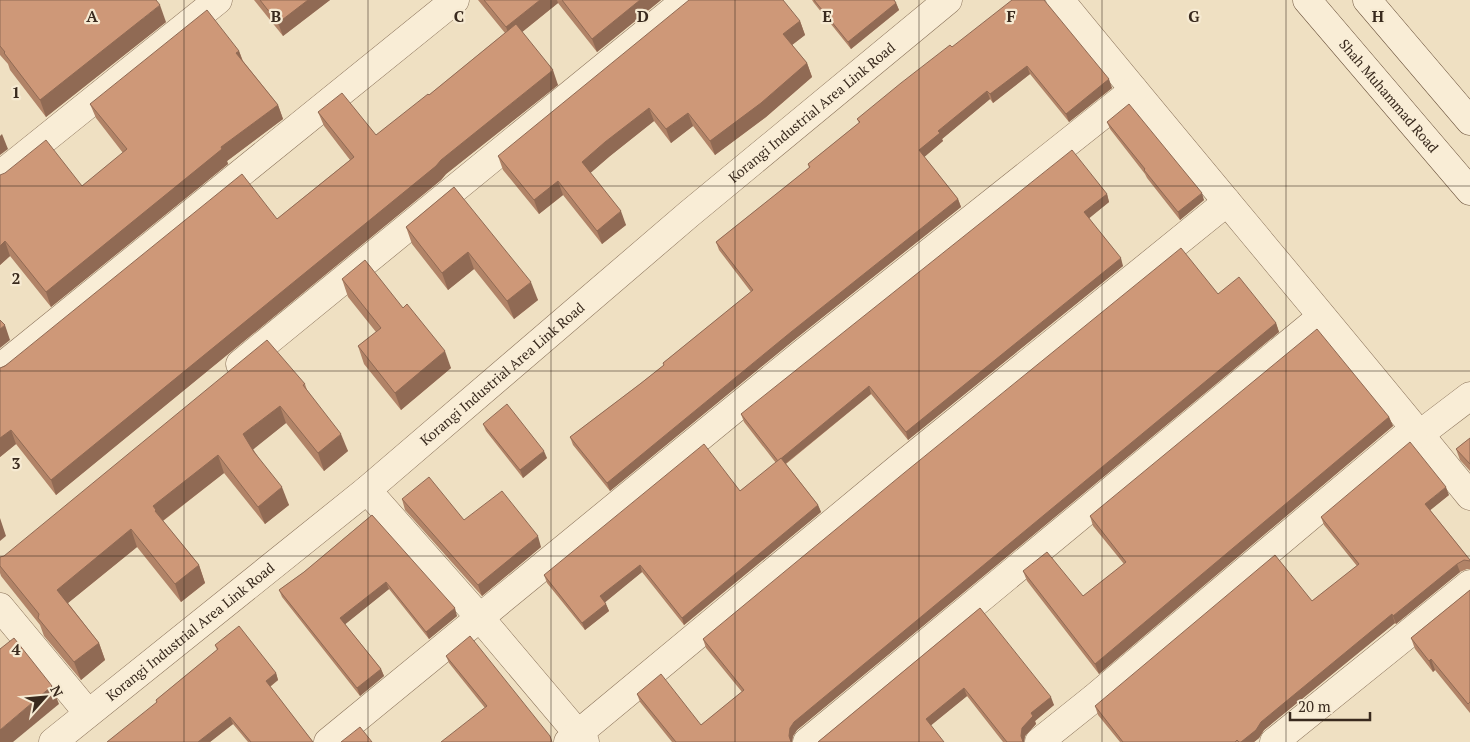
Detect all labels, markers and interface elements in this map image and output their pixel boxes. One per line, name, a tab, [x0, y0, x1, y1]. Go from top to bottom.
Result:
text: A	[86, 5, 98, 27]
text: B	[271, 5, 281, 27]
text: C	[454, 5, 464, 27]
text: D	[637, 5, 649, 27]
text: E	[822, 5, 832, 27]
text: F	[1006, 5, 1016, 27]
text: G	[1188, 5, 1200, 27]
text: H	[1372, 5, 1384, 27]
street label: Shah Muhammad Road	[1335, 35, 1443, 156]
street label: Korangi Industrial Area Link Road	[724, 38, 899, 187]
text: 1	[11, 81, 21, 103]
text: 2	[11, 267, 21, 289]
street label: Korangi Industrial Area Link Road	[416, 298, 589, 449]
text: 3	[11, 452, 21, 474]
street label: Korangi Industrial Area Link Road	[102, 558, 278, 705]
text: 4	[11, 638, 21, 660]
north arrow	[20, 672, 70, 722]
text: N	[46, 682, 68, 700]
scale bar	[1290, 690, 1370, 722]
text: 20 m	[1298, 696, 1331, 716]

